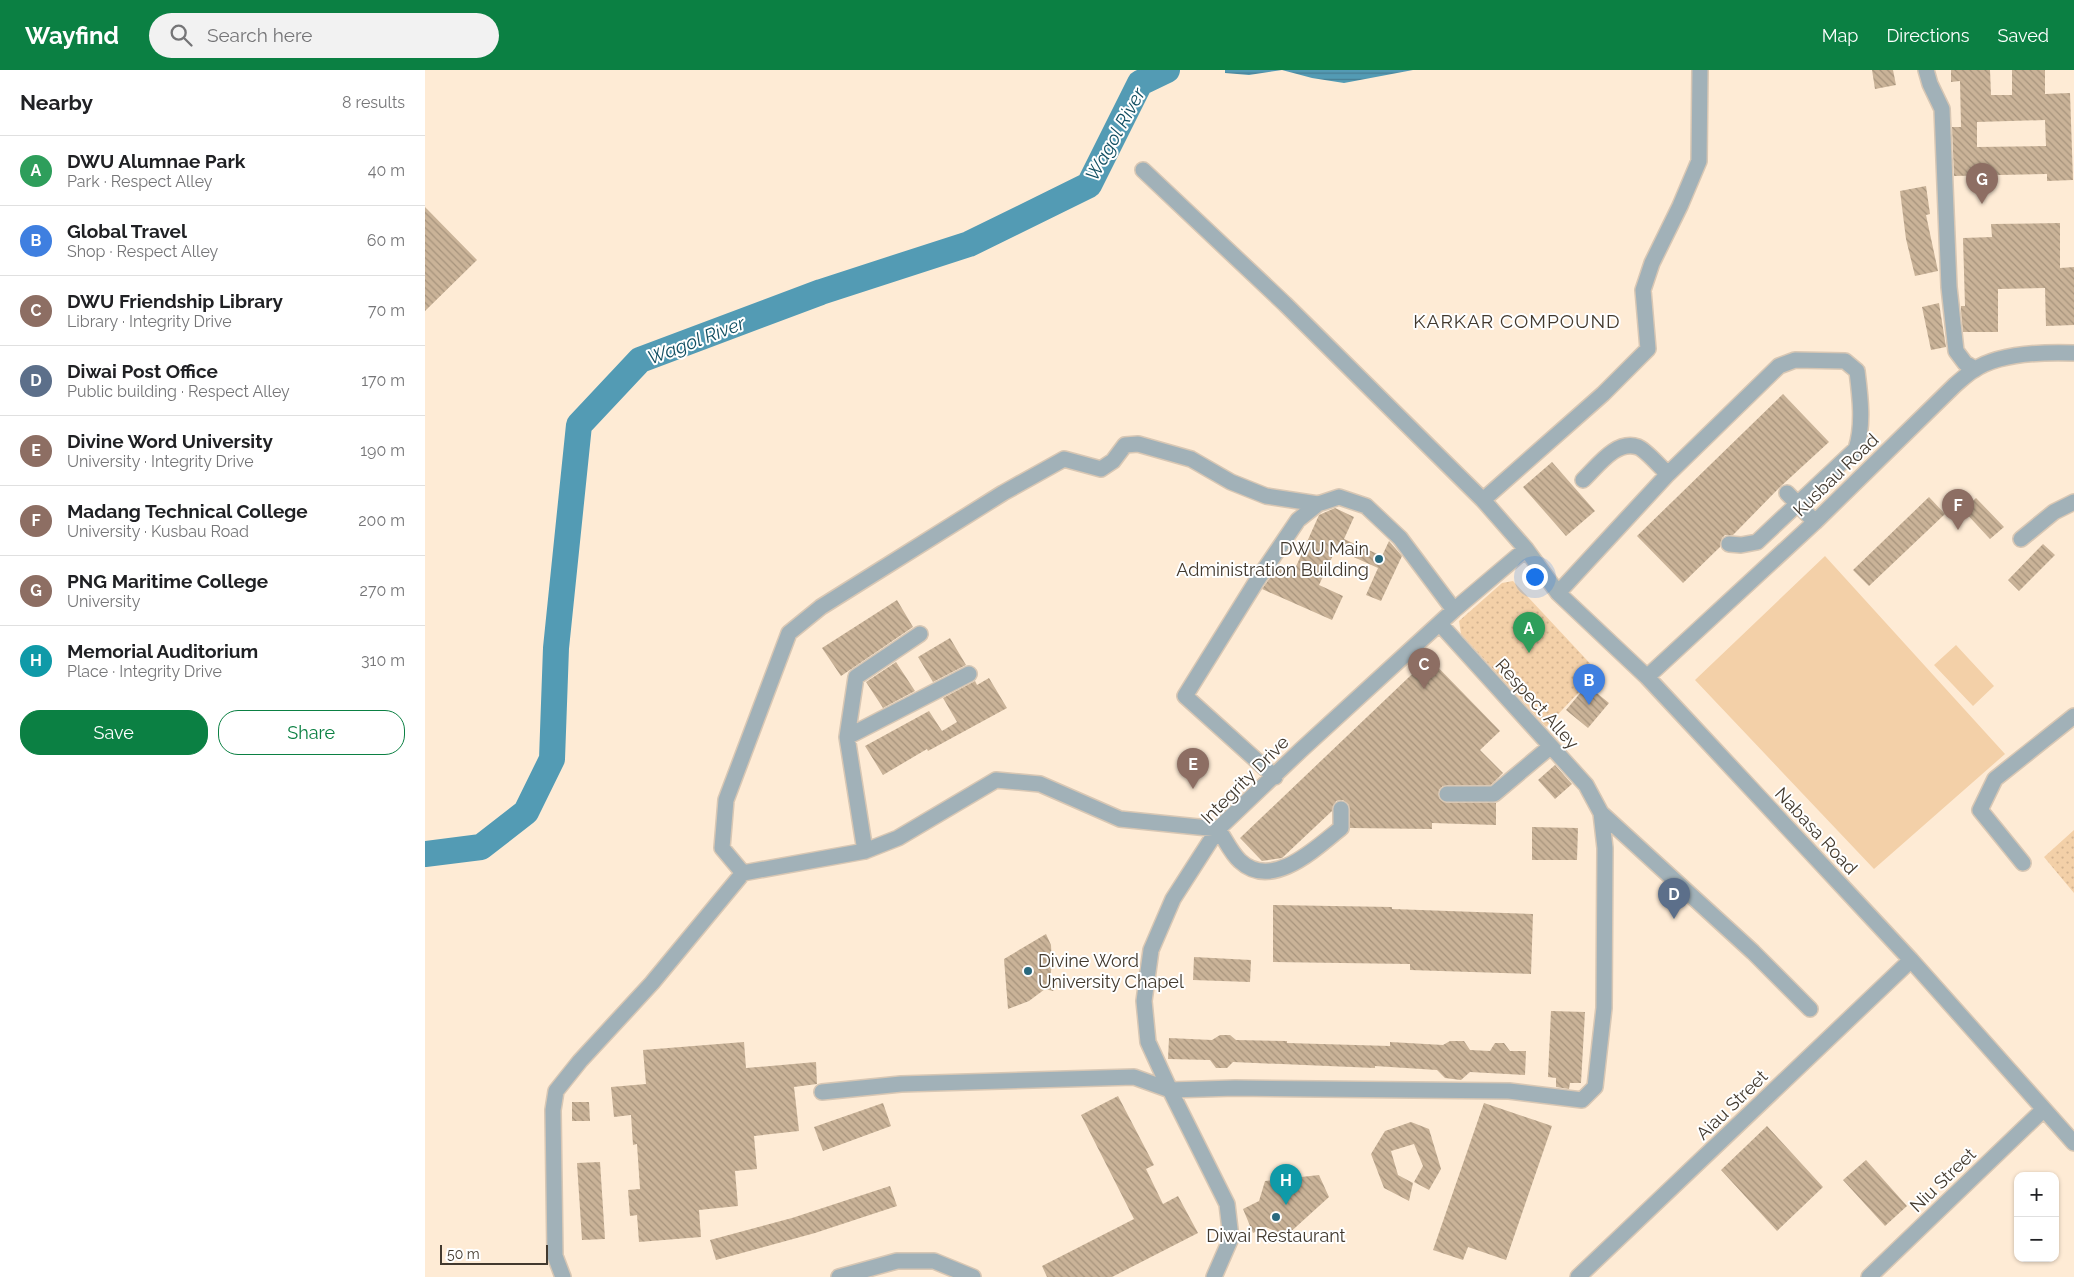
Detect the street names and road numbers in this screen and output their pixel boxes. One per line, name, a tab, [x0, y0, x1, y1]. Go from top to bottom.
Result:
street label: Kusbau Road	[1789, 429, 1883, 520]
street label: Respect Alley	[1491, 654, 1584, 753]
street label: Integrity Drive	[1196, 731, 1293, 828]
street label: Nabasa Road	[1771, 783, 1862, 878]
street label: Aiau Street	[1692, 1065, 1772, 1144]
street label: Niu Street	[1906, 1143, 1980, 1216]

